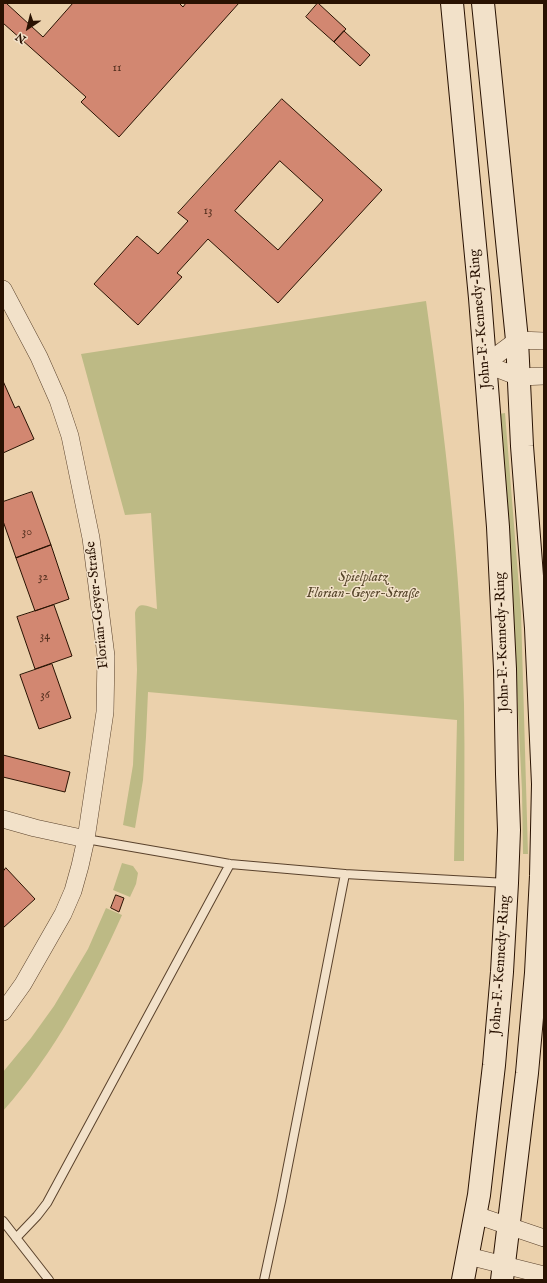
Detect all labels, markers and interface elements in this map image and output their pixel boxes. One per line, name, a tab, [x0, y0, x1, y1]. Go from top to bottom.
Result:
north arrow	[8, 8, 48, 48]
text: N	[13, 29, 29, 46]
house number: 11	[113, 62, 121, 76]
house number: 13	[204, 205, 212, 219]
street label: John-F.-Kennedy-Ring	[467, 249, 495, 389]
house number: 30	[22, 526, 32, 540]
street label: Florian-Geyer-Straße	[83, 540, 113, 670]
park label: Spielplatz Florian-Geyer-Straße	[307, 570, 419, 602]
house number: 32	[38, 571, 48, 585]
street label: John-F.-Kennedy-Ring	[492, 572, 514, 712]
house number: 34	[40, 630, 50, 644]
house number: 36	[40, 689, 50, 703]
street label: John-F.-Kennedy-Ring	[488, 895, 514, 1035]

